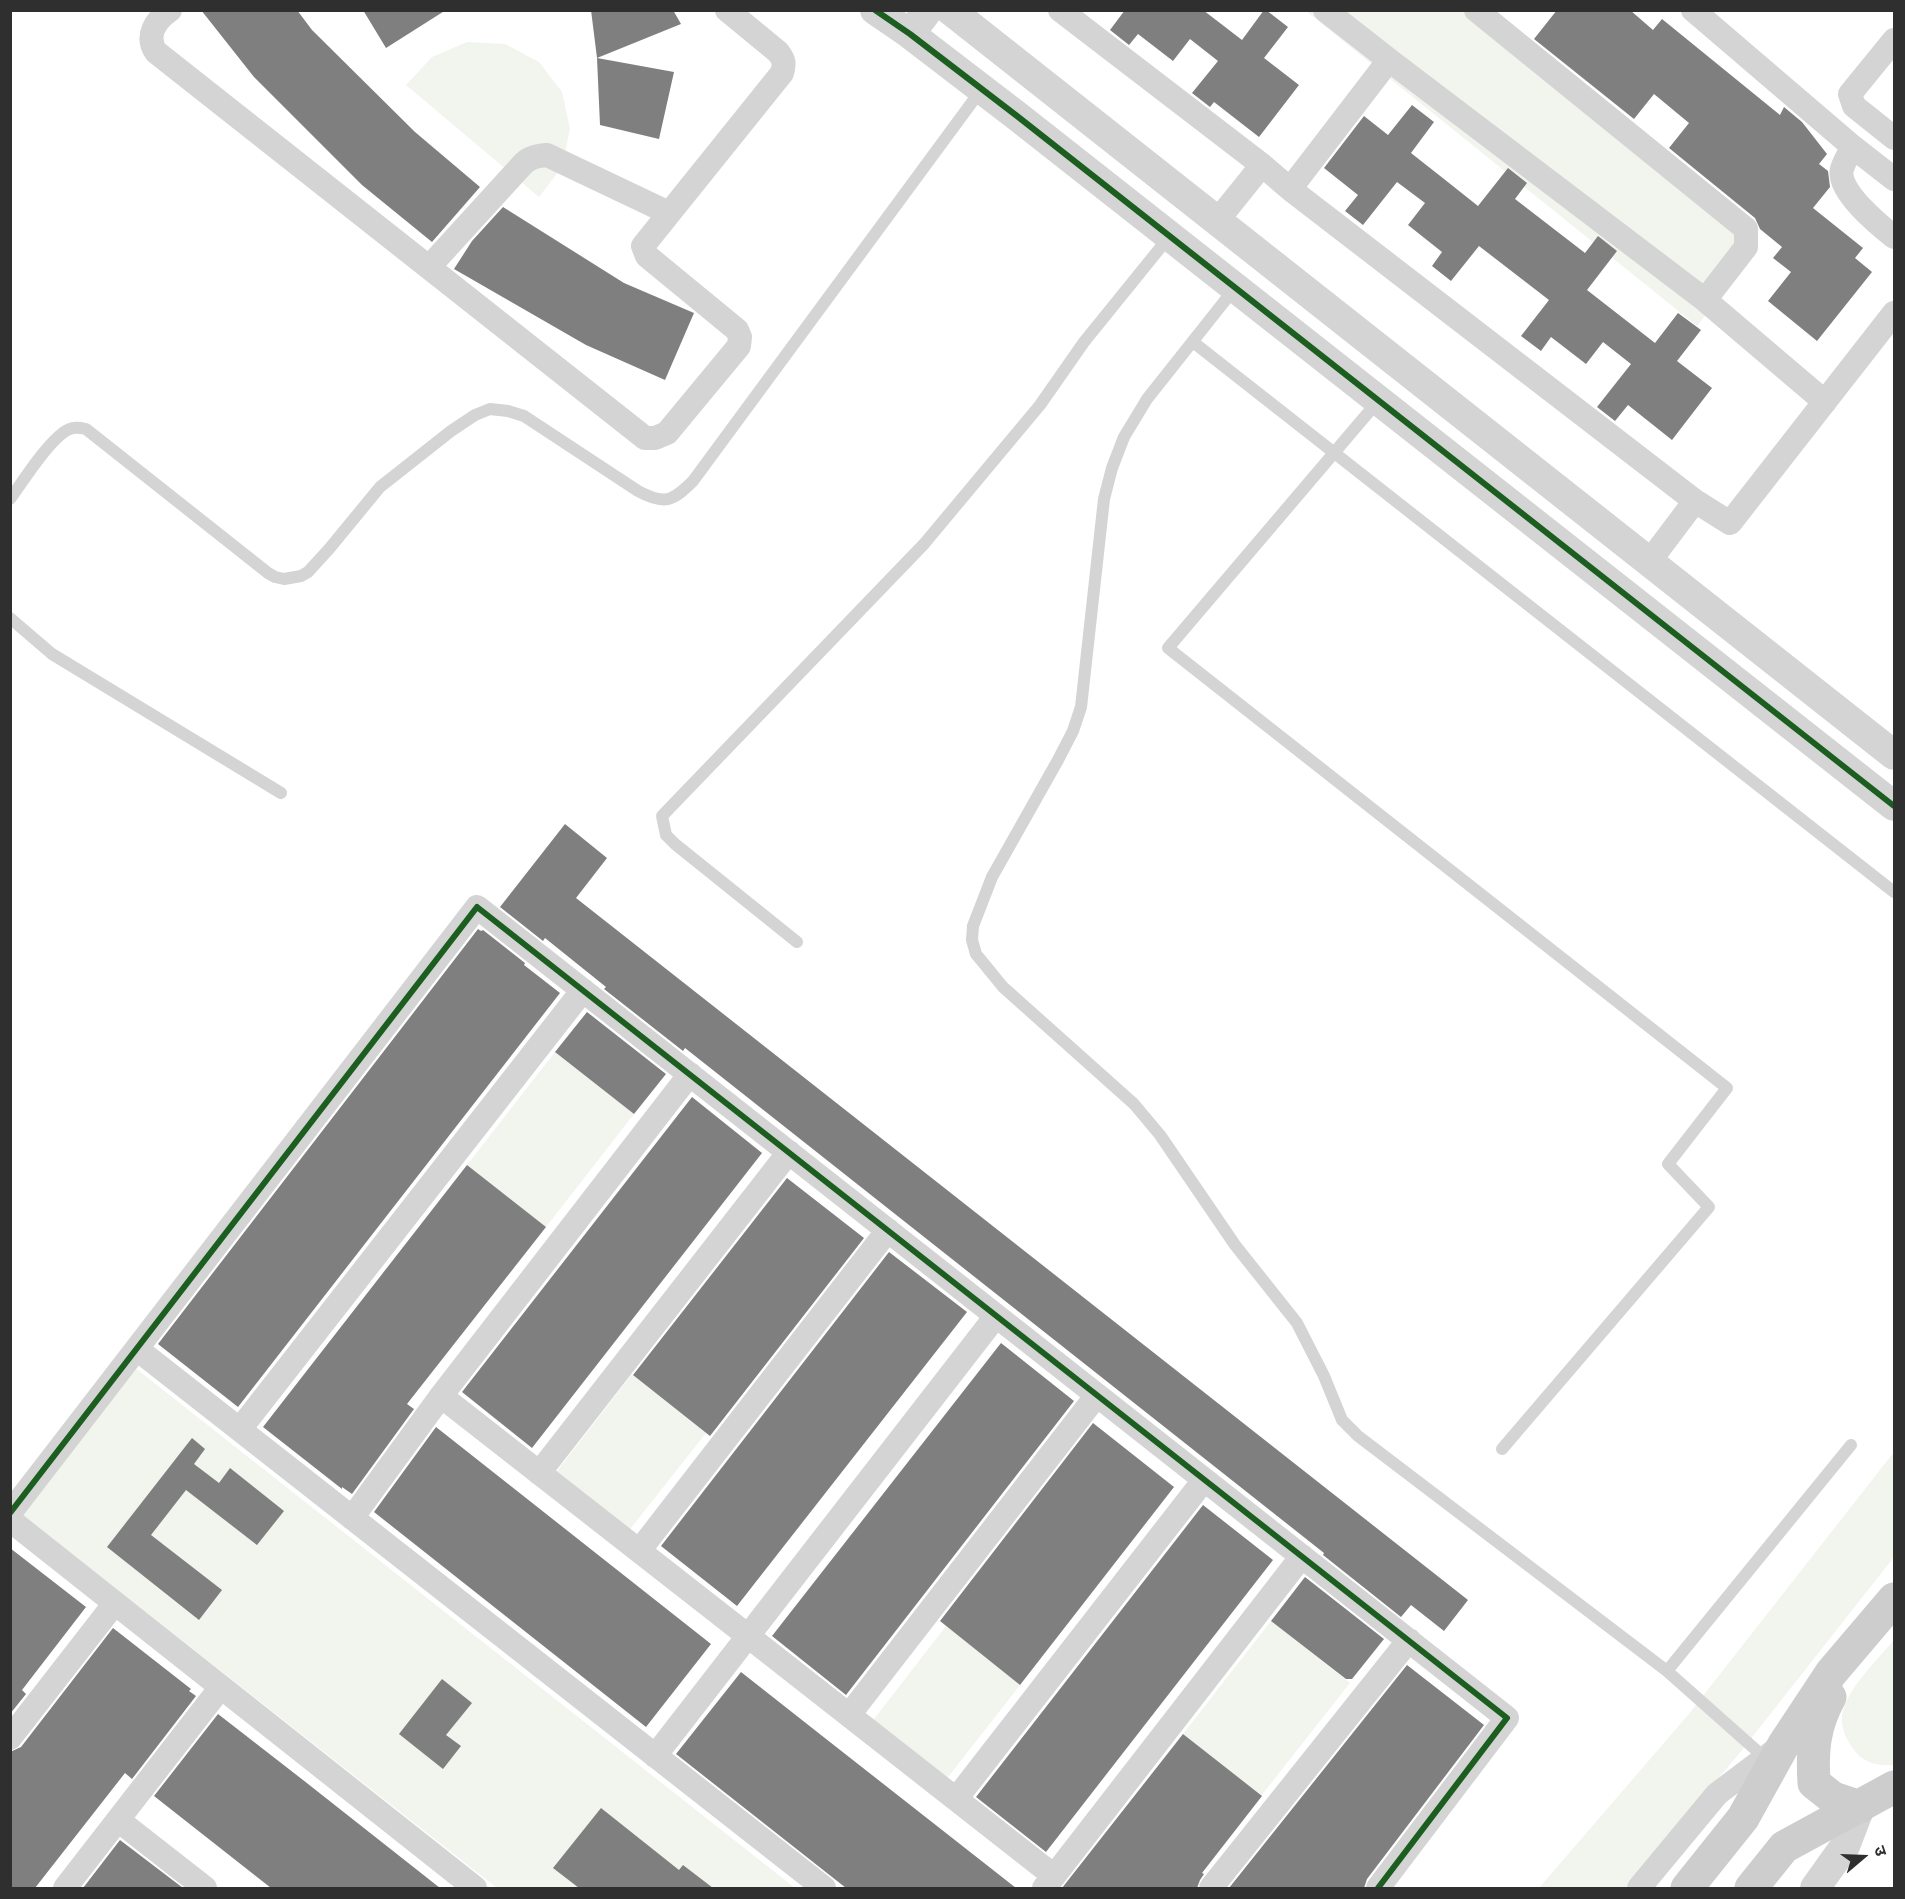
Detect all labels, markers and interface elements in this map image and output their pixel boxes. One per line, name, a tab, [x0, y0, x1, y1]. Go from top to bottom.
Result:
north arrow	[1833, 1827, 1893, 1887]
text: उ	[1870, 1843, 1891, 1859]

